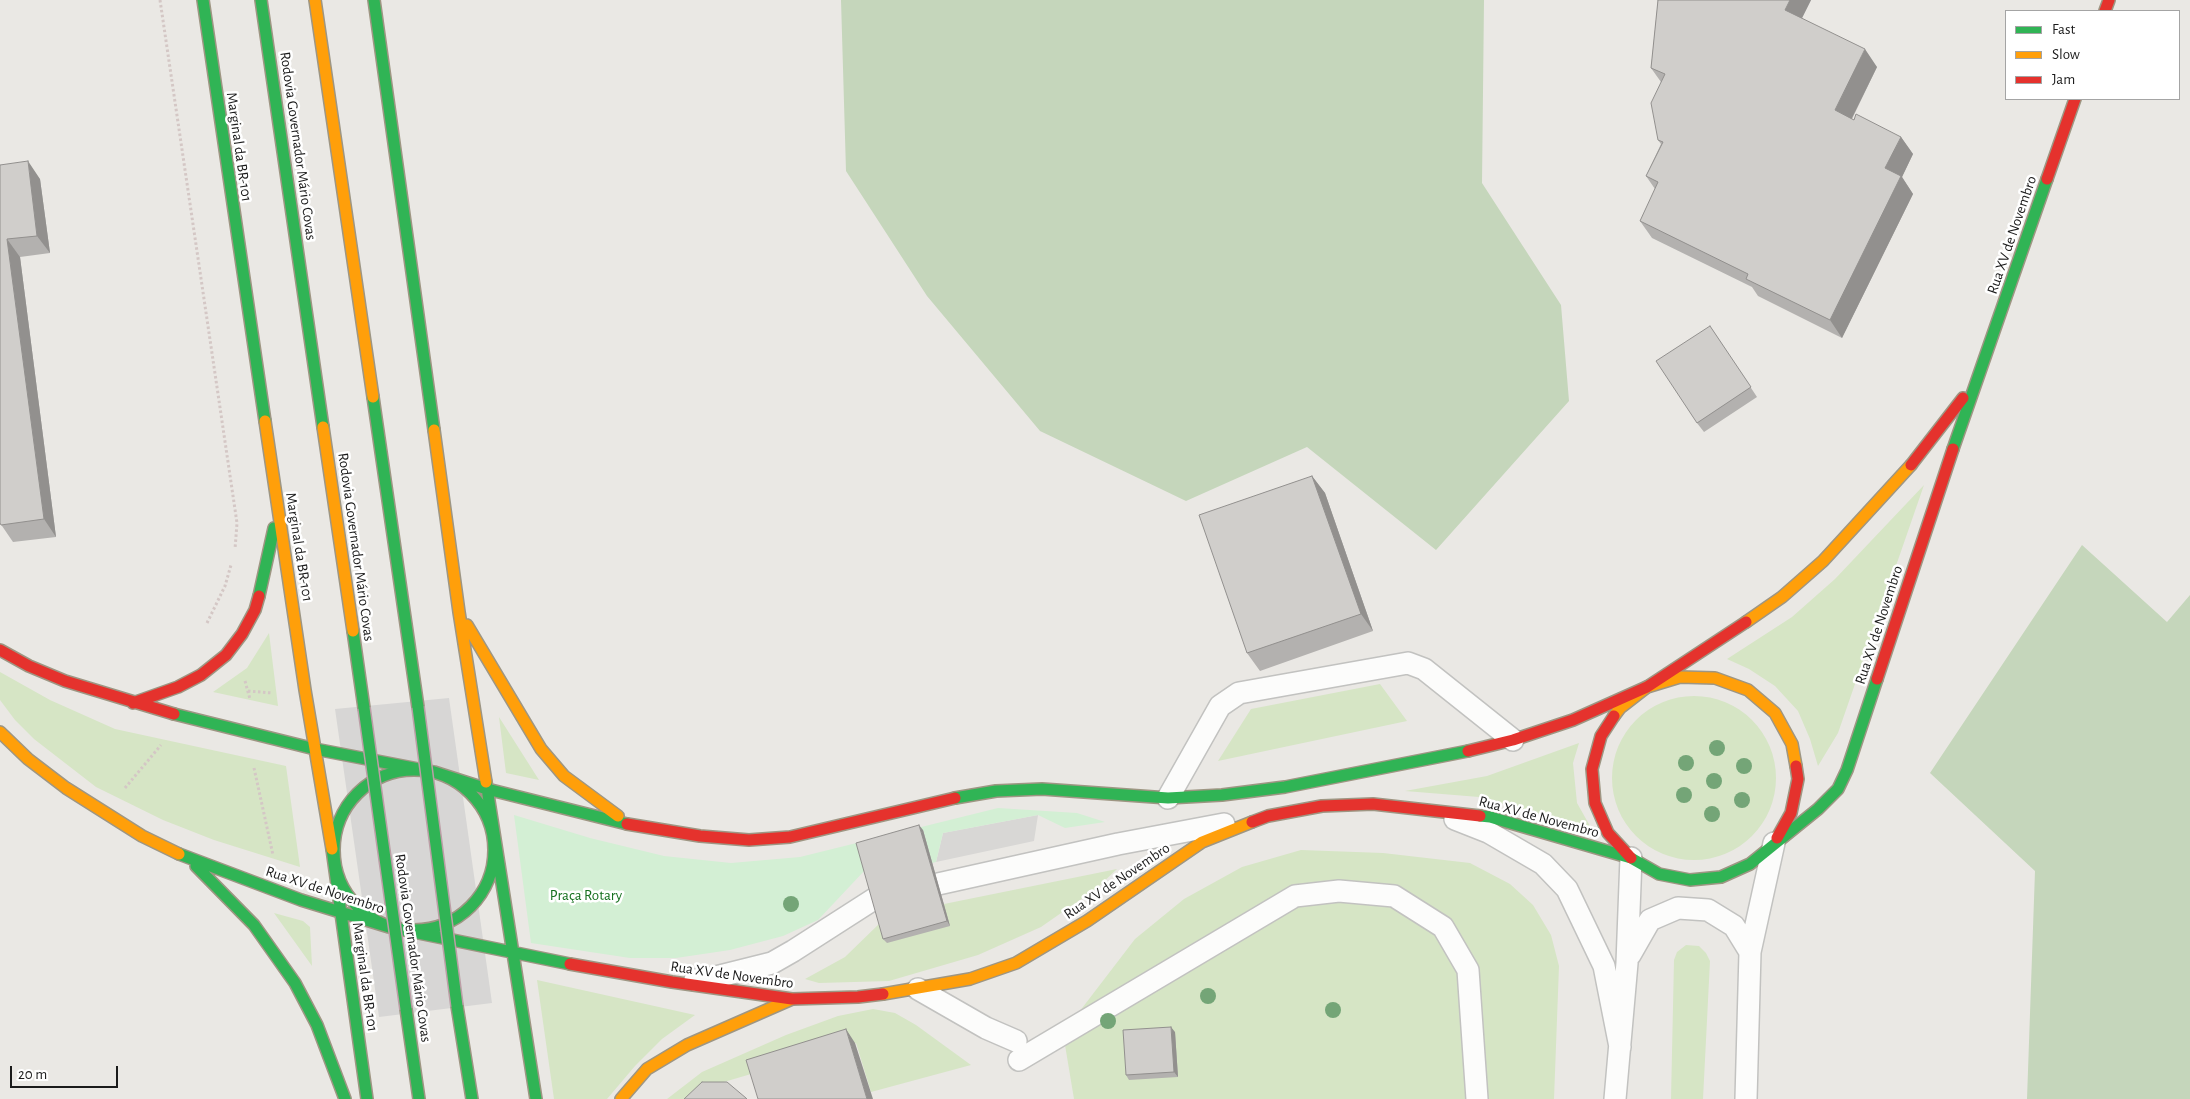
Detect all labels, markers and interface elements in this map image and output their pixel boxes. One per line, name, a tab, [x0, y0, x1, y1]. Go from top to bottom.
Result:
legend	[2005, 10, 2180, 100]
text: Fast	[2052, 22, 2075, 37]
text: Slow	[2052, 47, 2080, 62]
street label: Rodovia Governador Mário Covas	[276, 51, 320, 241]
text: Jam	[2052, 72, 2075, 87]
street label: Marginal da BR-101	[222, 91, 256, 203]
street label: Rua XV de Novembro	[1983, 173, 2041, 297]
street label: Rodovia Governador Mário Covas	[334, 452, 378, 642]
street label: Marginal da BR-101	[281, 491, 317, 603]
street label: Rua XV de Novembro	[1851, 563, 1907, 687]
street label: Rua XV de Novembro	[1477, 792, 1601, 842]
street label: Rua XV de Novembro	[1061, 839, 1173, 923]
street label: Rodovia Governador Mário Covas	[391, 853, 435, 1043]
street label: Rua XV de Novembro	[263, 862, 387, 918]
park label: Praça Rotary	[550, 886, 622, 904]
street label: Marginal da BR-101	[348, 921, 382, 1033]
street label: Rua XV de Novembro	[669, 957, 795, 993]
scale bar	[12, 1056, 120, 1088]
text: 20 m	[18, 1067, 47, 1082]

